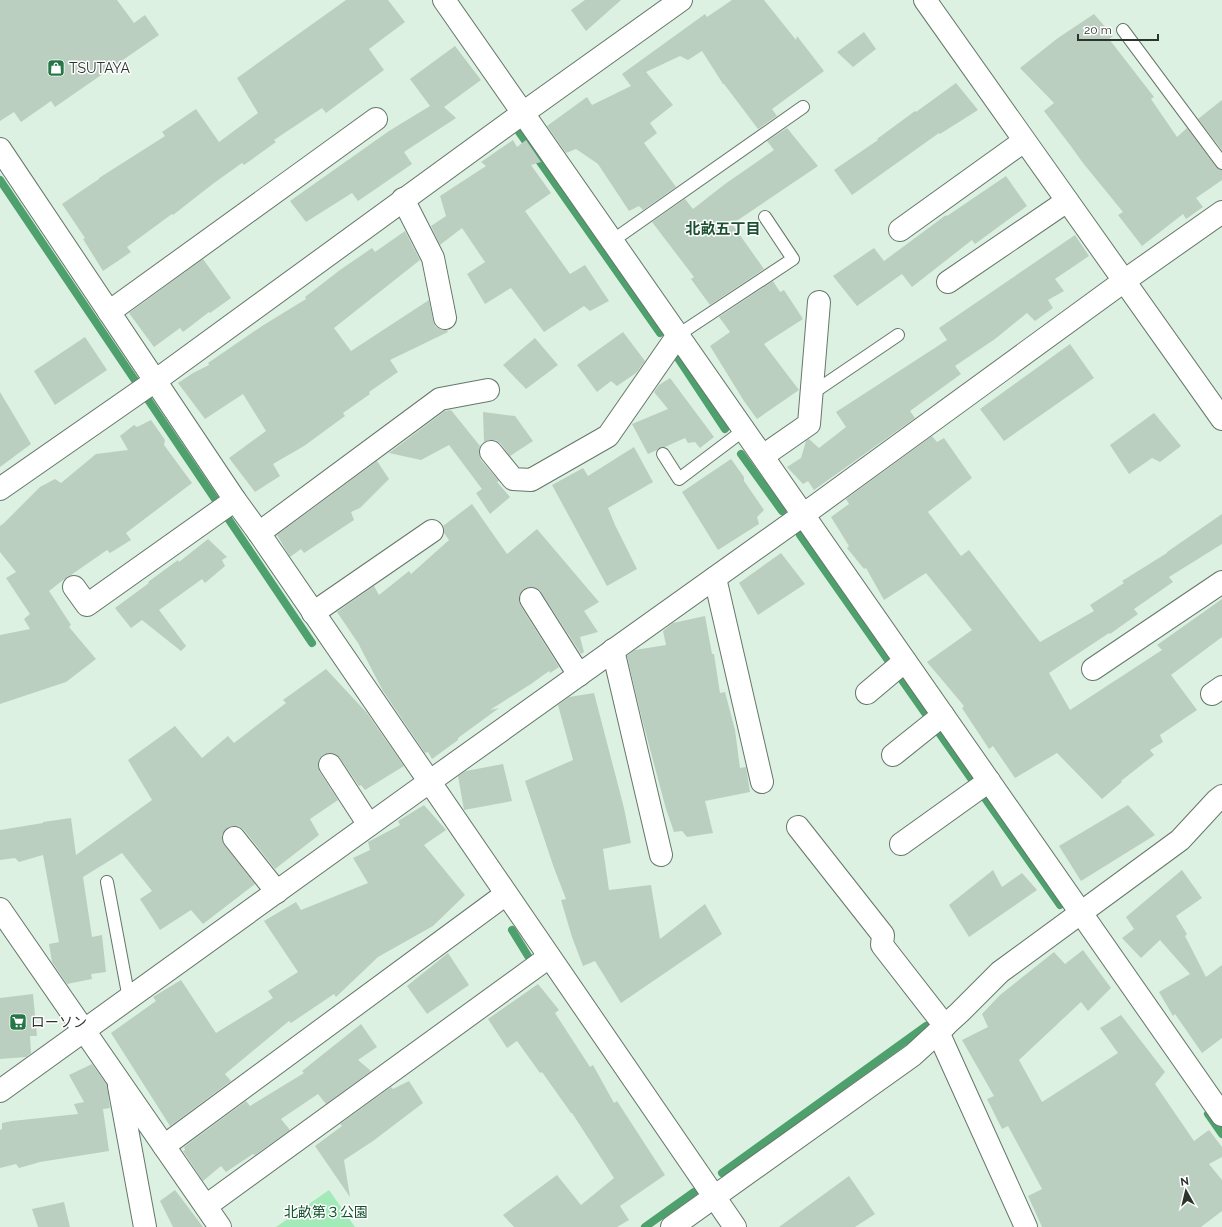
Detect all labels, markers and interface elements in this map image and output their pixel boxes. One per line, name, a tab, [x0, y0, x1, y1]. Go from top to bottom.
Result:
scale bar	[1078, 16, 1158, 42]
text: 20 m	[1084, 23, 1112, 37]
shop icon: TSUTAYA	[46, 58, 66, 78]
place label: TSUTAYA	[69, 60, 131, 76]
district label: 北畝五丁目	[685, 220, 761, 238]
supermarket icon: ローソン	[8, 1012, 28, 1032]
place label: ローソン	[31, 1014, 87, 1030]
north arrow	[1166, 1171, 1206, 1211]
text: N	[1180, 1175, 1190, 1189]
park label: 北畝第３公園	[284, 1204, 368, 1220]

